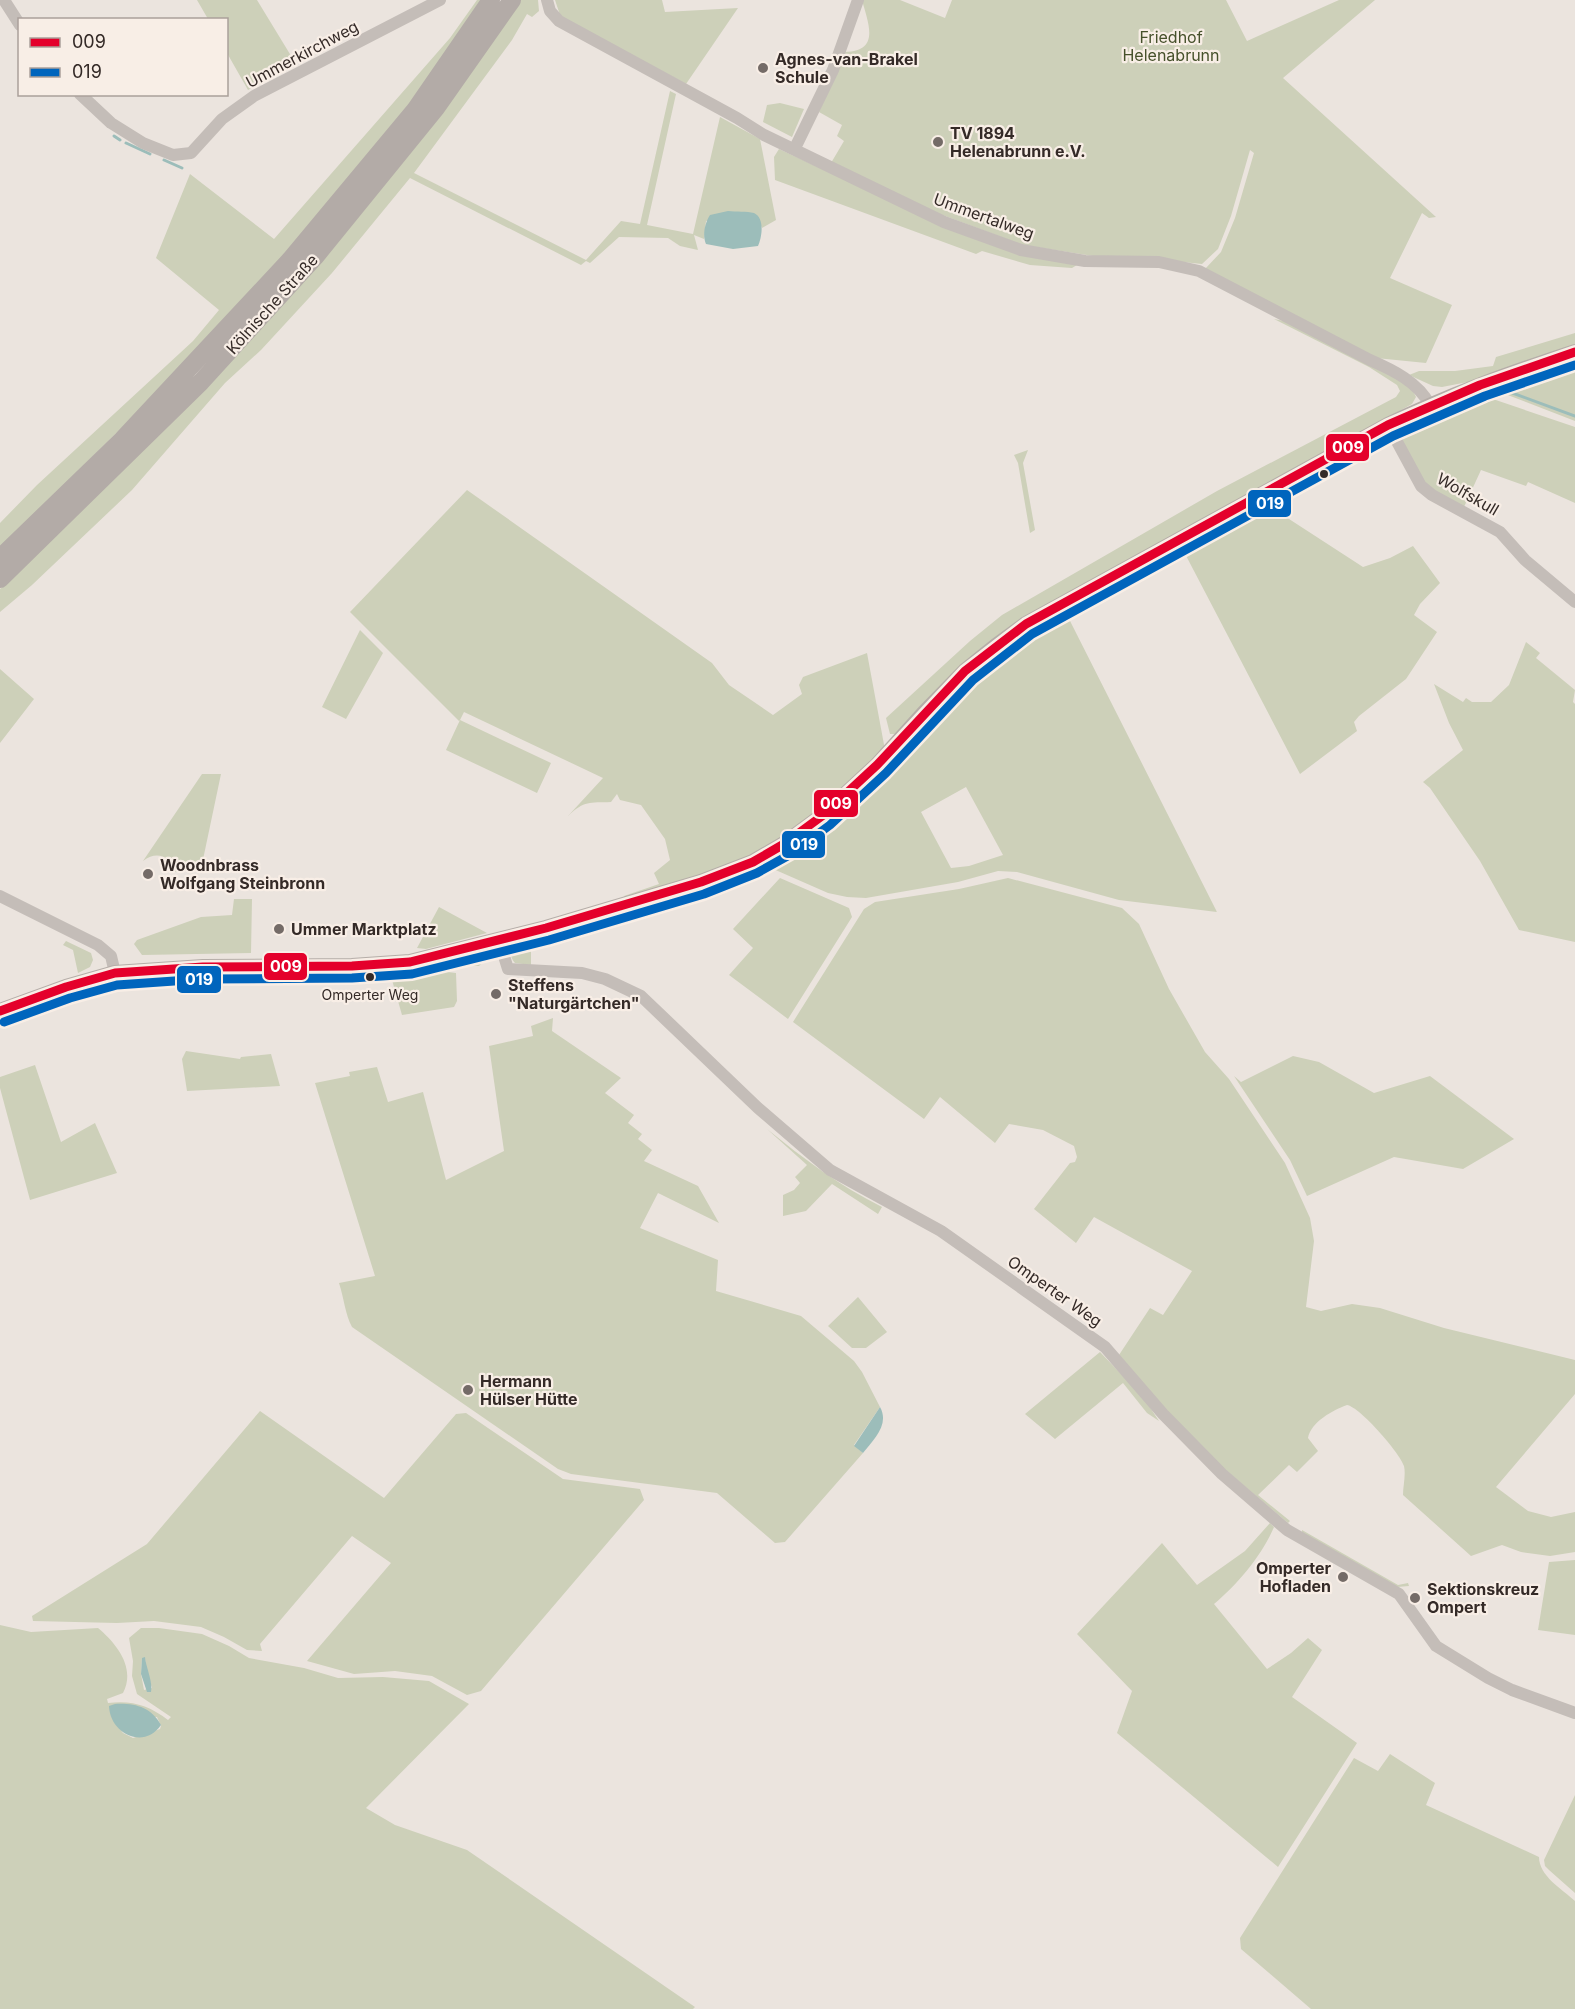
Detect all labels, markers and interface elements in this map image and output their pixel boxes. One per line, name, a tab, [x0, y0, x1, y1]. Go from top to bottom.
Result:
street label: Ummerkirchweg	[242, 16, 362, 92]
legend	[18, 18, 228, 96]
park label: Friedhof Helenabrunn	[1122, 27, 1220, 65]
text: 009	[72, 31, 106, 52]
place label: Agnes-van-Brakel Schule	[775, 49, 918, 87]
text: 019	[72, 61, 102, 82]
marker: Agnes-van-Brakel Schule	[756, 61, 770, 75]
place label: TV 1894 Helenabrunn e.V.	[950, 123, 1086, 161]
marker: TV 1894 Helenabrunn e.V.	[931, 135, 945, 149]
street label: Ummertalweg	[931, 189, 1037, 243]
street label: Kölnische Straße	[222, 250, 322, 358]
line badge: 009	[1325, 433, 1370, 462]
text: 009	[1332, 437, 1364, 457]
unlabelled marker	[1318, 468, 1330, 480]
street label: Wolfskull	[1433, 468, 1503, 520]
line badge: 019	[1247, 489, 1292, 518]
text: 019	[1256, 493, 1284, 513]
line badge: 009	[813, 789, 859, 818]
text: 009	[820, 793, 852, 813]
line badge: 019	[781, 830, 826, 859]
text: 019	[790, 834, 818, 854]
place label: Woodnbrass Wolfgang Steinbronn	[160, 855, 325, 893]
marker: Woodnbrass Wolfgang Steinbronn	[141, 867, 155, 881]
place label: Ummer Marktplatz	[291, 919, 437, 939]
marker: Ummer Marktplatz	[272, 922, 286, 936]
line badge: 009	[263, 952, 308, 981]
text: 009	[270, 956, 302, 976]
line badge: 019	[176, 965, 222, 994]
text: 019	[185, 969, 213, 989]
marker: Omperter Weg	[364, 971, 376, 983]
place label: Steffens "Naturgärtchen"	[508, 975, 640, 1013]
place label: Omperter Weg	[322, 986, 418, 1003]
marker: Steffens "Naturgärtchen"	[489, 987, 503, 1001]
street label: Omperter Weg	[1004, 1251, 1106, 1331]
place label: Hermann Hülser Hütte	[480, 1371, 578, 1409]
marker: Hermann Hülser Hütte	[461, 1383, 475, 1397]
place label: Omperter Hofladen	[1256, 1558, 1331, 1596]
marker: Omperter Hofladen	[1336, 1570, 1350, 1584]
place label: Sektionskreuz Ompert	[1427, 1579, 1539, 1617]
marker: Sektionskreuz Ompert	[1408, 1591, 1422, 1605]

